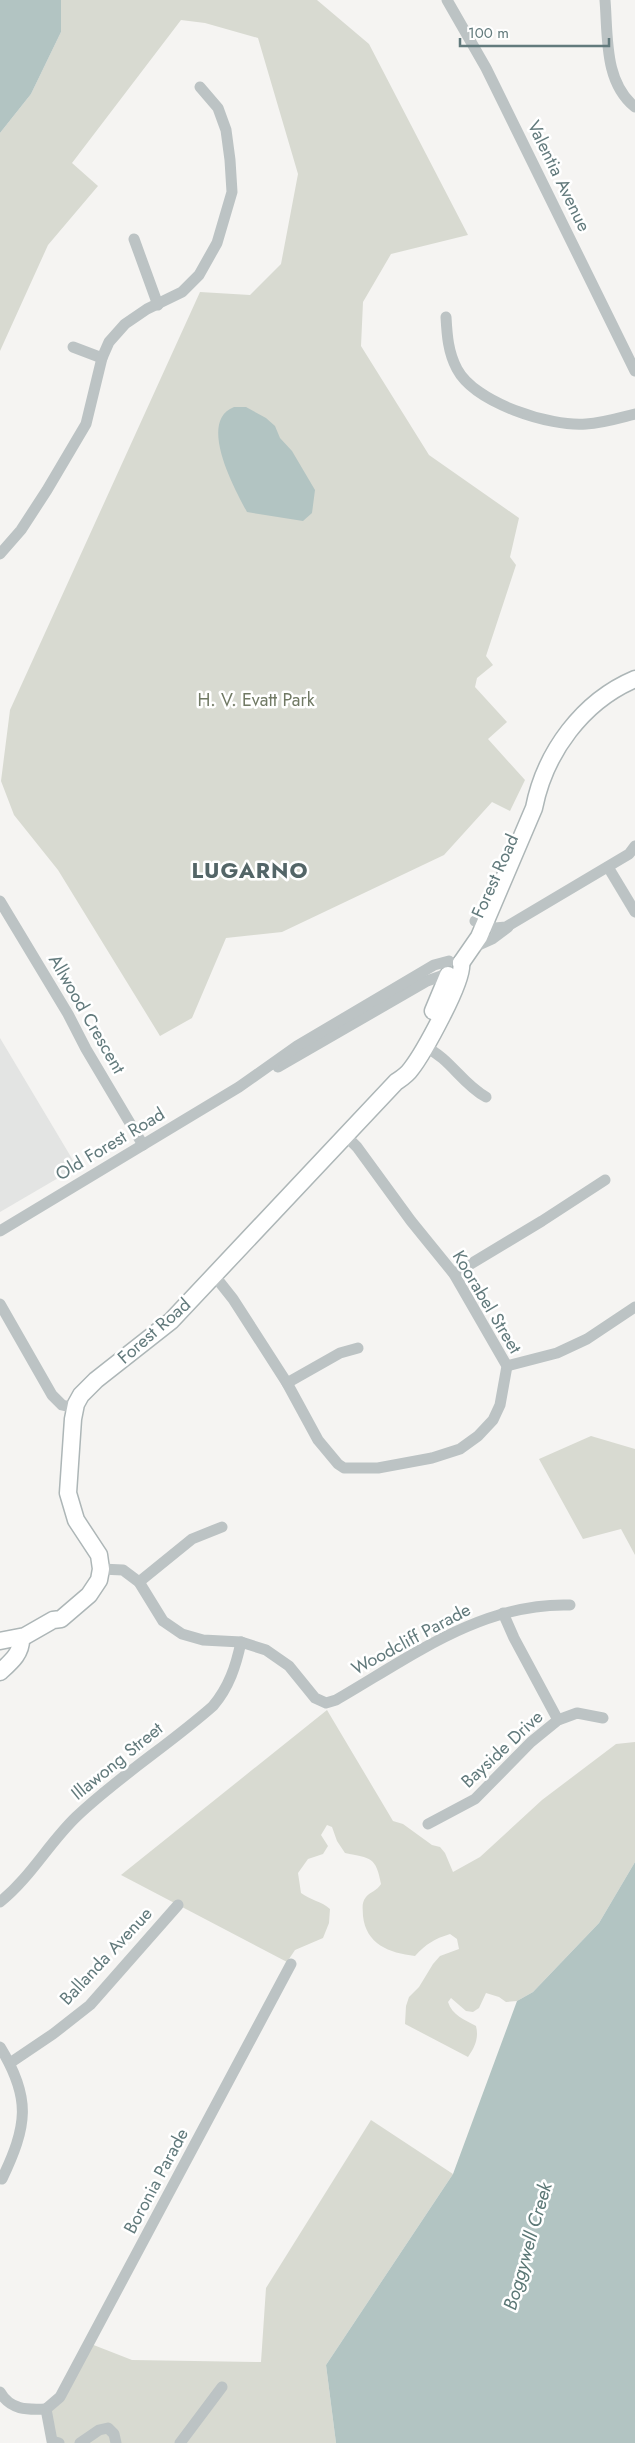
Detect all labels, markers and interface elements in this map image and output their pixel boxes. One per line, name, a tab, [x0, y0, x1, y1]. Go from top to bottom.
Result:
scale bar	[460, 15, 609, 47]
text: 100 m	[468, 22, 509, 44]
street label: Valentia Avenue	[521, 116, 597, 236]
park label: H. V. Evatt Park	[197, 687, 315, 713]
street label: Forest Road	[465, 830, 525, 922]
district label: LUGARNO	[191, 854, 309, 886]
street label: Allwood Crescent	[42, 950, 132, 1079]
street label: Old Forest Road	[50, 1101, 170, 1187]
street label: Koorabel Street	[446, 1246, 528, 1359]
street label: Forest Road	[112, 1292, 196, 1370]
street label: Woodcliff Parade	[347, 1597, 475, 1681]
street label: Bayside Drive	[455, 1704, 549, 1794]
street label: Illawong Street	[66, 1716, 169, 1806]
street label: Ballanda Avenue	[54, 1901, 158, 2011]
street label: Boronia Parade	[117, 2124, 195, 2238]
water label: Boggywell Creek	[496, 2178, 559, 2313]

